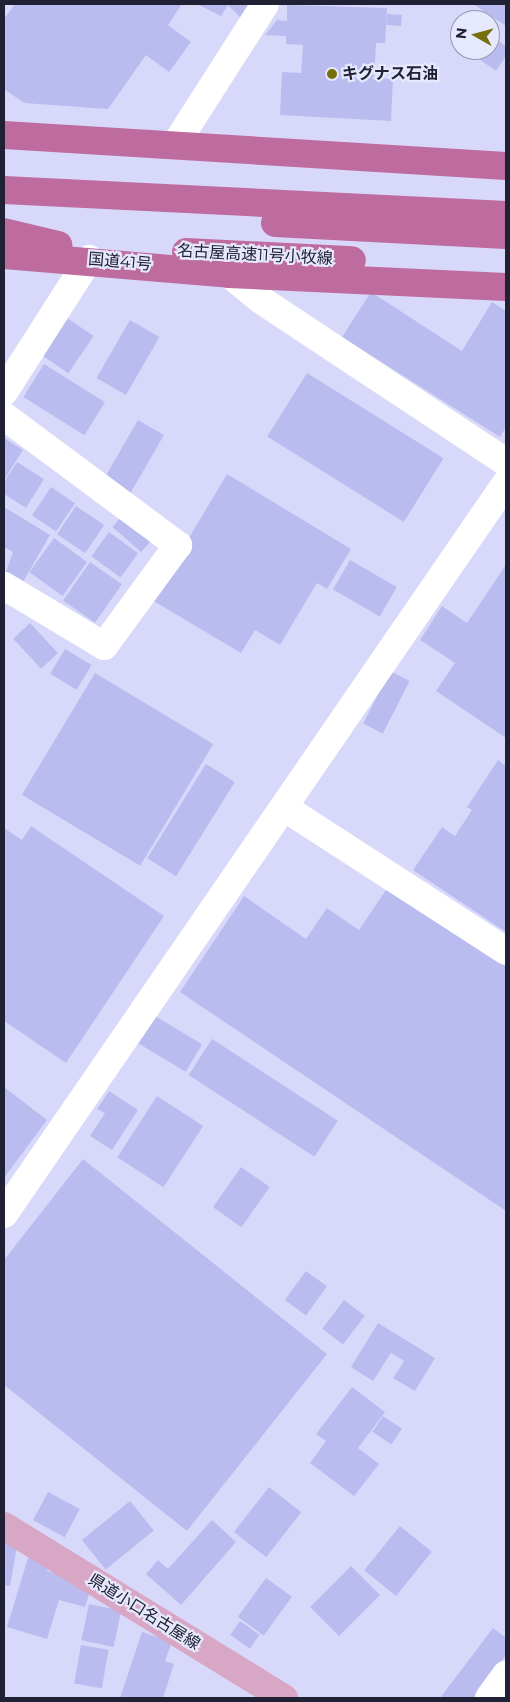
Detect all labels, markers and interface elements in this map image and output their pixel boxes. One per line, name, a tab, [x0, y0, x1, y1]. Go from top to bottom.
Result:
north arrow	[450, 10, 500, 60]
text: N	[451, 27, 471, 40]
place label: キグナス石油	[342, 64, 438, 84]
marker: キグナス石油	[326, 68, 338, 80]
street label: 名古屋高速11号小牧線	[177, 241, 333, 269]
street label: 国道41号	[87, 250, 153, 274]
street label: 県道小口名古屋線	[85, 1570, 203, 1654]

